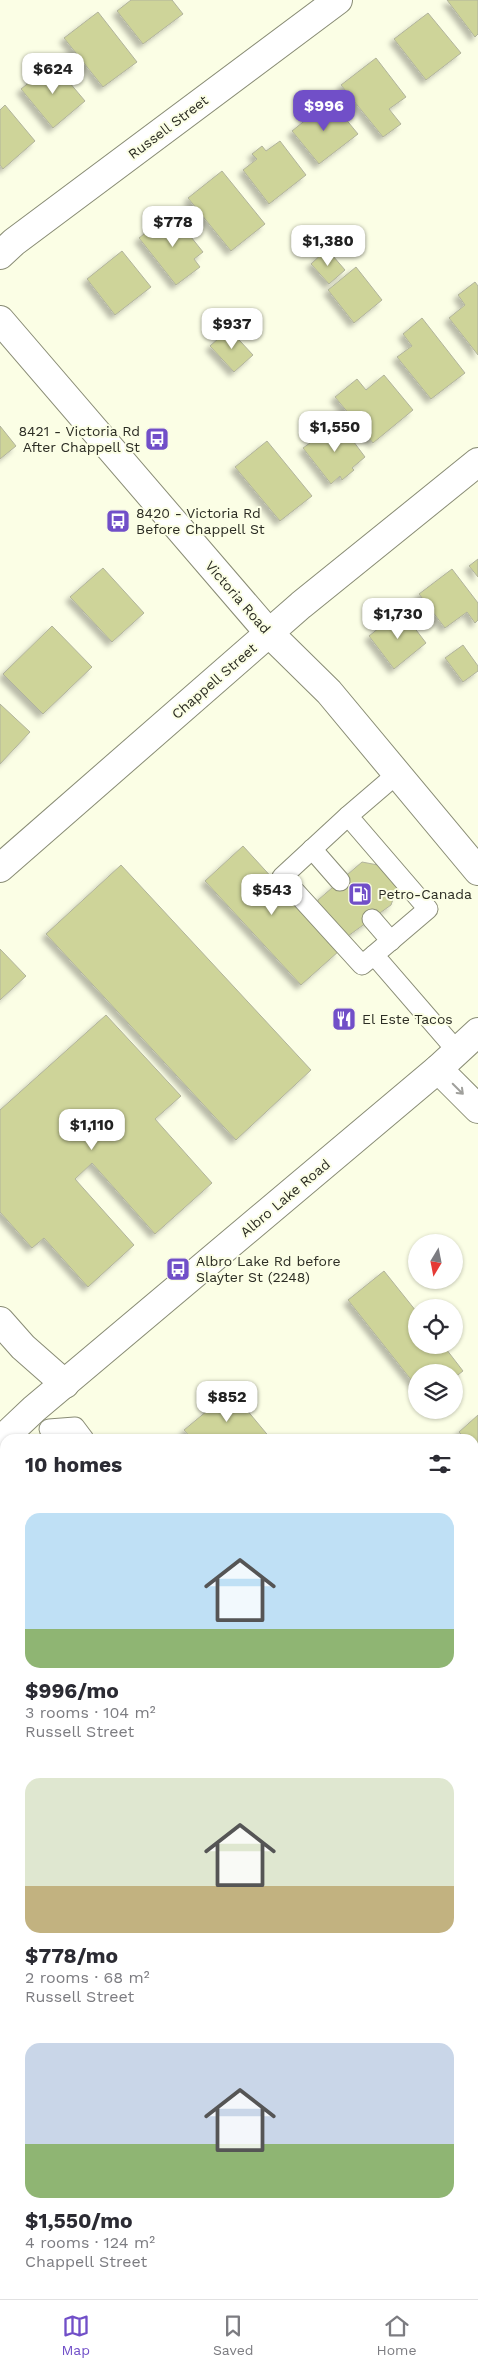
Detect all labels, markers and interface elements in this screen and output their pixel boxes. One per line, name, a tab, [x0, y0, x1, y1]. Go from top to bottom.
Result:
pin: $624	[23, 52, 83, 95]
text: $624	[33, 59, 73, 78]
pin: $996	[294, 90, 354, 132]
street label: Russell Street	[125, 92, 211, 162]
text: $996	[304, 96, 344, 115]
pin: $778	[143, 206, 203, 248]
text: $778	[153, 212, 193, 231]
pin: $1,380	[287, 224, 369, 267]
text: $1,380	[302, 231, 354, 250]
pin: $937	[202, 308, 262, 350]
text: $937	[213, 314, 251, 333]
pin: $1,550	[294, 410, 376, 453]
text: $1,550	[310, 417, 360, 436]
place label: 8421 - Victoria Rd After Chappell St	[18, 423, 140, 455]
bus stop icon: 8421 - Victoria Rd After Chappell St	[144, 426, 170, 452]
place label: 8420 - Victoria Rd Before Chappell St	[136, 505, 265, 537]
bus stop icon: 8420 - Victoria Rd Before Chappell St	[105, 508, 131, 534]
street label: Victoria Road	[202, 557, 274, 637]
pin: $1,730	[357, 598, 439, 640]
text: $1,730	[373, 604, 423, 623]
street label: Chappell Street	[168, 640, 260, 722]
pin: $543	[242, 874, 302, 916]
text: $543	[252, 880, 292, 899]
fuel station icon: Petro-Canada	[347, 881, 373, 907]
place label: Petro-Canada	[378, 886, 472, 902]
restaurant icon: El Este Tacos	[331, 1006, 357, 1032]
place label: El Este Tacos	[362, 1011, 453, 1027]
one-way arrow	[452, 1083, 464, 1095]
pin: $1,110	[51, 1108, 133, 1151]
text: $1,110	[70, 1115, 114, 1134]
street label: Albro Lake Road	[237, 1156, 333, 1240]
north arrow	[408, 1234, 462, 1289]
map controls	[408, 1234, 463, 1419]
place label: Albro Lake Rd before Slayter St (2248)	[196, 1253, 340, 1285]
bus stop icon: Albro Lake Rd before Slayter St (2248)	[165, 1256, 191, 1282]
button: locate	[408, 1299, 463, 1354]
button: layers	[408, 1364, 463, 1419]
pin: $852	[197, 1380, 257, 1423]
text: $852	[207, 1387, 247, 1406]
icon: filters	[426, 1450, 454, 1478]
text: 10 homes	[25, 1452, 122, 1477]
icon: home	[195, 1545, 285, 1635]
text: $996/mo	[25, 1678, 119, 1703]
text: 3 rooms · 104 m²	[25, 1703, 156, 1722]
text: Russell Street	[25, 1722, 134, 1741]
icon: home	[195, 1810, 285, 1900]
text: $778/mo	[25, 1943, 118, 1968]
text: 2 rooms · 68 m²	[25, 1968, 150, 1987]
text: Russell Street	[25, 1987, 134, 2006]
icon: home	[195, 2075, 285, 2165]
text: $1,550/mo	[25, 2208, 133, 2233]
text: 4 rooms · 124 m²	[25, 2233, 155, 2252]
text: Chappell Street	[25, 2252, 147, 2271]
tab: Map	[61, 2312, 90, 2358]
tab: Saved	[213, 2312, 254, 2358]
tab: Home	[377, 2312, 417, 2358]

